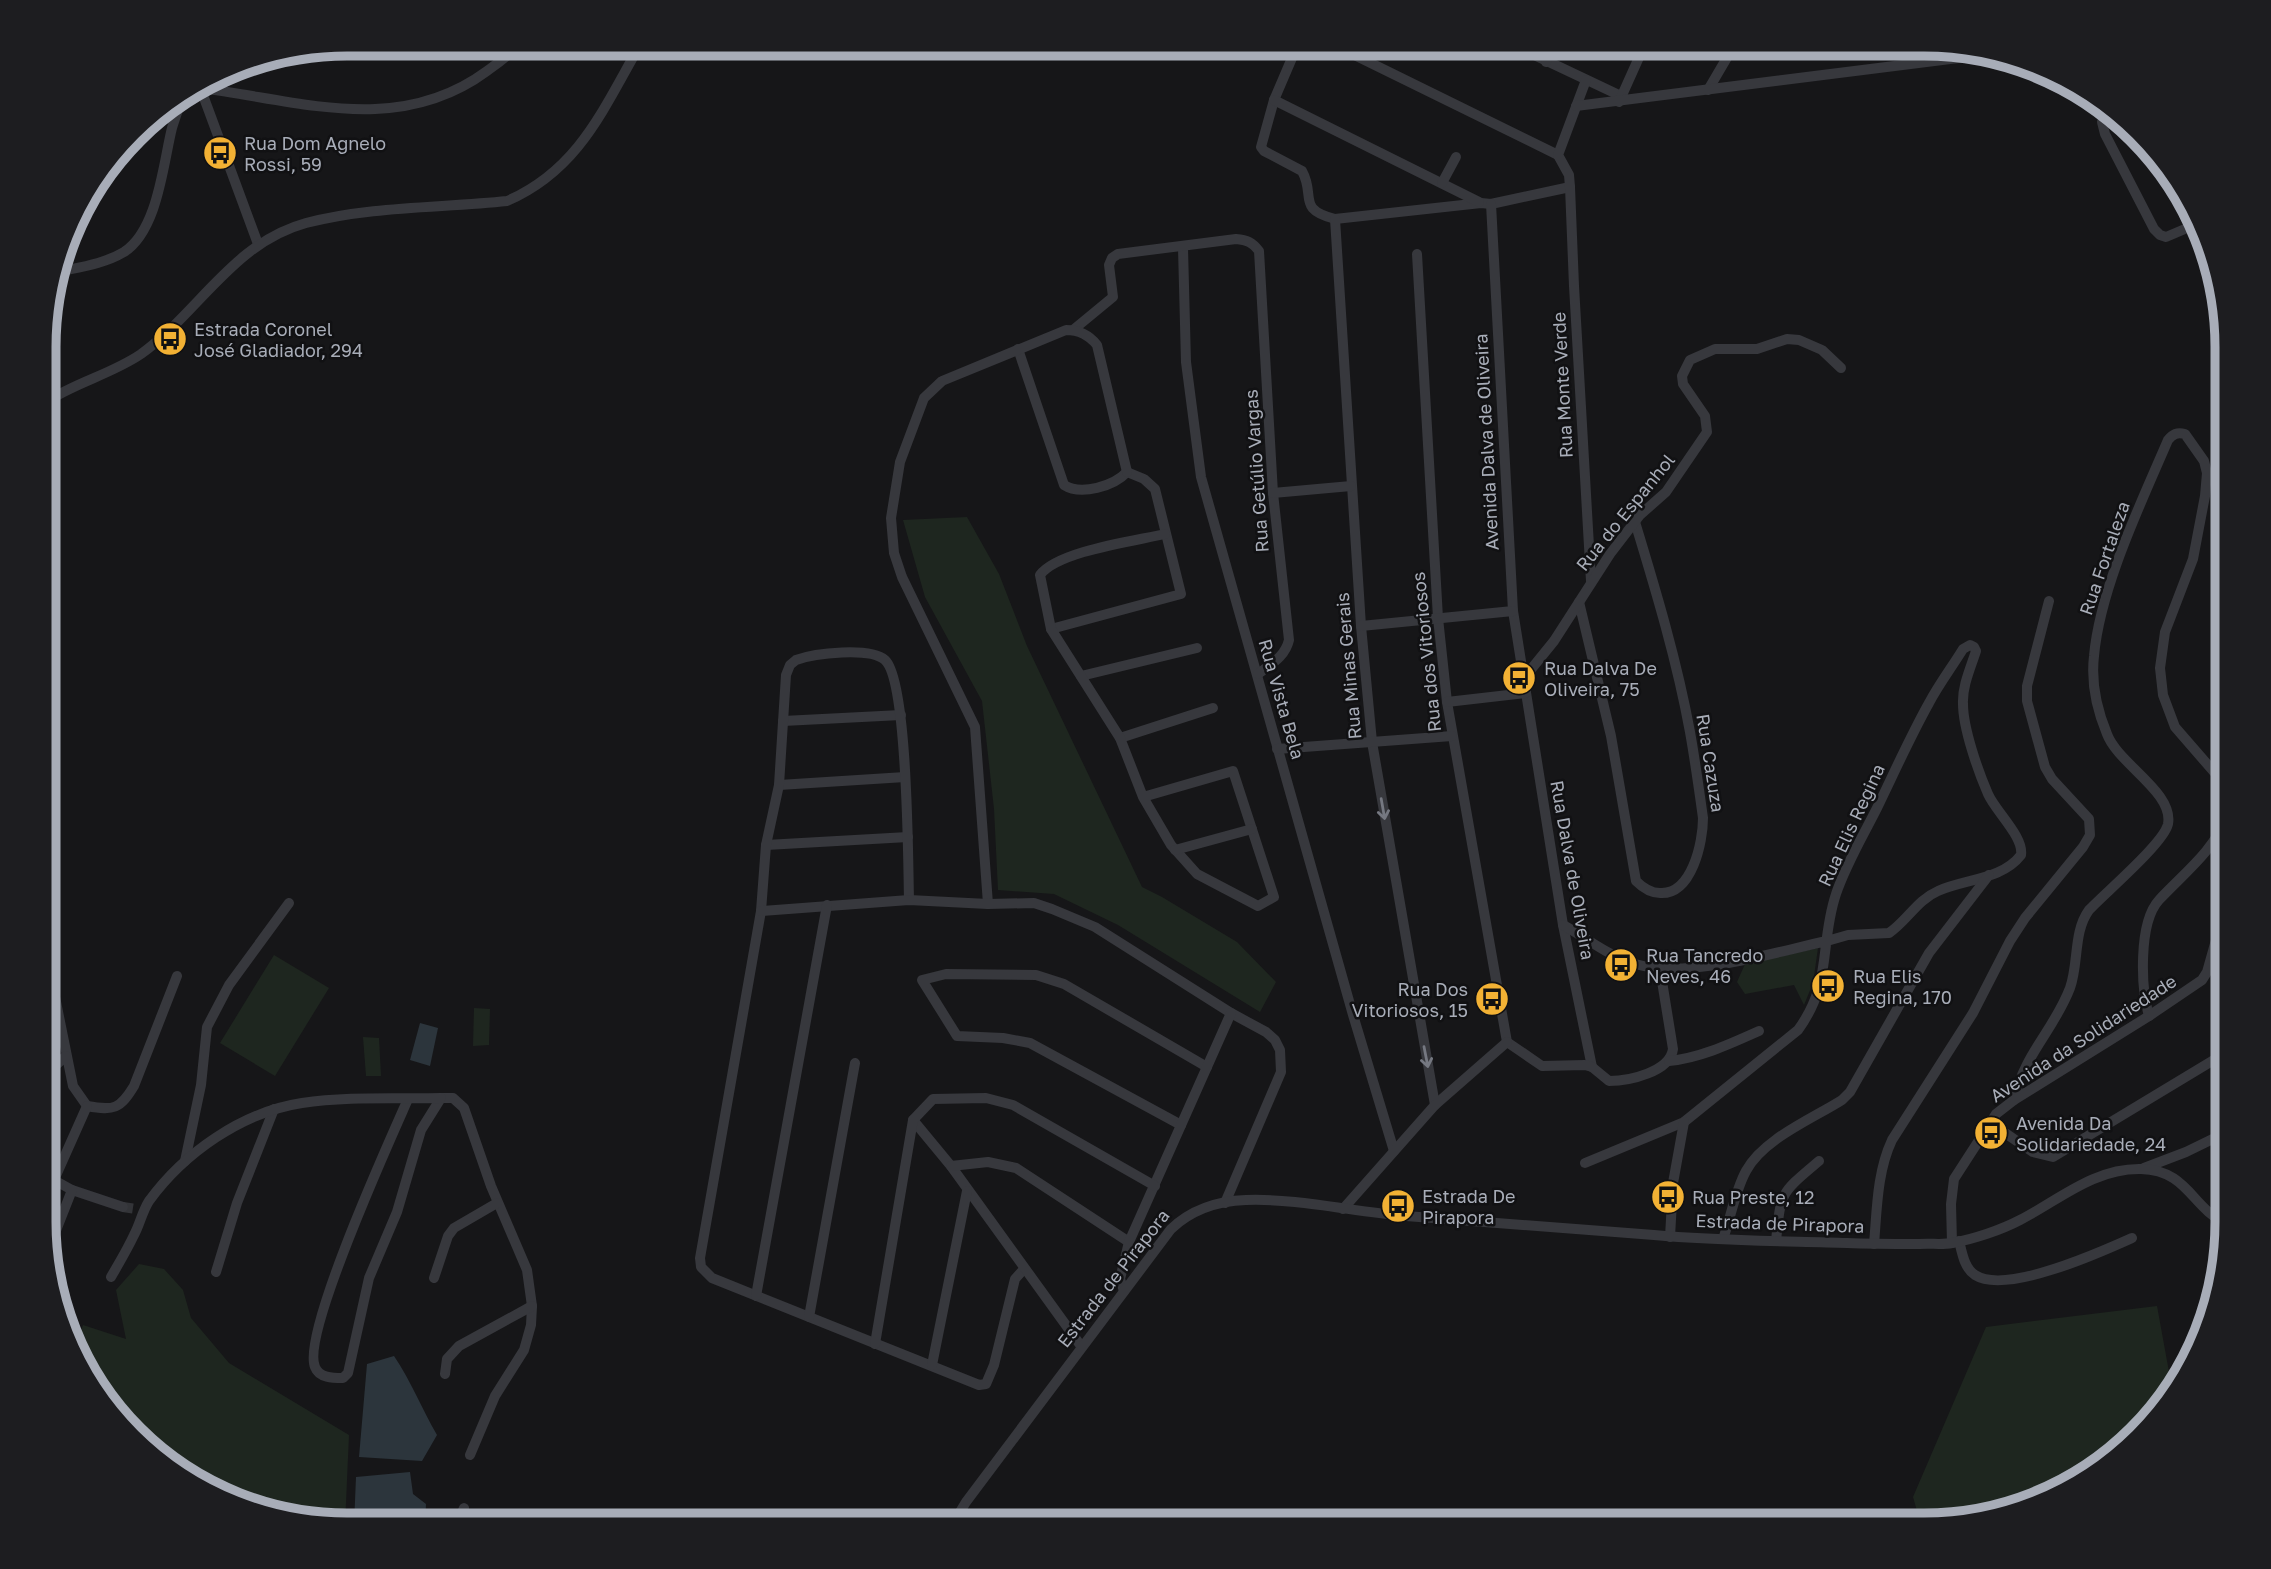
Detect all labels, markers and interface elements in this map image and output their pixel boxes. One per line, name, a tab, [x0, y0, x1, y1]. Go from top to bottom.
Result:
place label: Rua Dom Agnelo Rossi, 59	[244, 132, 386, 175]
bus stop icon: Rua Dom Agnelo Rossi, 59	[201, 134, 239, 172]
street label: Rua Monte Verde	[1547, 311, 1577, 459]
place label: Estrada Coronel José Gladiador, 294	[194, 318, 363, 361]
bus stop icon: Estrada Coronel José Gladiador, 294	[151, 320, 189, 358]
street label: Avenida Dalva de Oliveira	[1469, 333, 1503, 551]
street label: Rua Getúlio Vargas	[1239, 389, 1273, 553]
street label: Rua do Espanhol	[1571, 449, 1679, 575]
street label: Rua Fortaleza	[2074, 498, 2134, 618]
street label: Rua dos Vitoriosos	[1407, 571, 1445, 733]
street label: Rua Minas Gerais	[1331, 592, 1365, 740]
street label: Rua Vista Bela	[1254, 636, 1310, 762]
place label: Rua Dalva De Oliveira, 75	[1544, 657, 1657, 700]
bus stop icon: Rua Dalva De Oliveira, 75	[1500, 659, 1538, 697]
street label: Rua Cazuza	[1692, 712, 1730, 814]
street label: Rua Elis Regina	[1813, 760, 1889, 890]
street label: Rua Dalva de Oliveira	[1546, 779, 1600, 961]
one-way arrow	[1377, 797, 1390, 820]
place label: Rua Tancredo Neves, 46	[1646, 944, 1763, 987]
bus stop icon: Rua Tancredo Neves, 46	[1602, 946, 1640, 984]
place label: Rua Elis Regina, 170	[1853, 965, 1952, 1008]
bus stop icon: Rua Elis Regina, 170	[1809, 967, 1847, 1005]
street label: Avenida da Solidariedade	[1986, 969, 2180, 1107]
place label: Rua Dos Vitoriosos, 15	[1352, 978, 1468, 1021]
bus stop icon: Rua Dos Vitoriosos, 15	[1473, 980, 1511, 1018]
one-way arrow	[1420, 1045, 1433, 1068]
place label: Avenida Da Solidariedade, 24	[2016, 1112, 2166, 1155]
bus stop icon: Avenida Da Solidariedade, 24	[1972, 1114, 2010, 1152]
bus stop icon: Rua Preste, 12	[1649, 1178, 1687, 1216]
place label: Estrada De Pirapora	[1422, 1185, 1516, 1228]
place label: Rua Preste, 12	[1692, 1186, 1814, 1208]
bus stop icon: Estrada De Pirapora	[1379, 1187, 1417, 1225]
street label: Estrada de Pirapora	[1052, 1205, 1174, 1351]
street label: Estrada de Pirapora	[1695, 1209, 1865, 1237]

